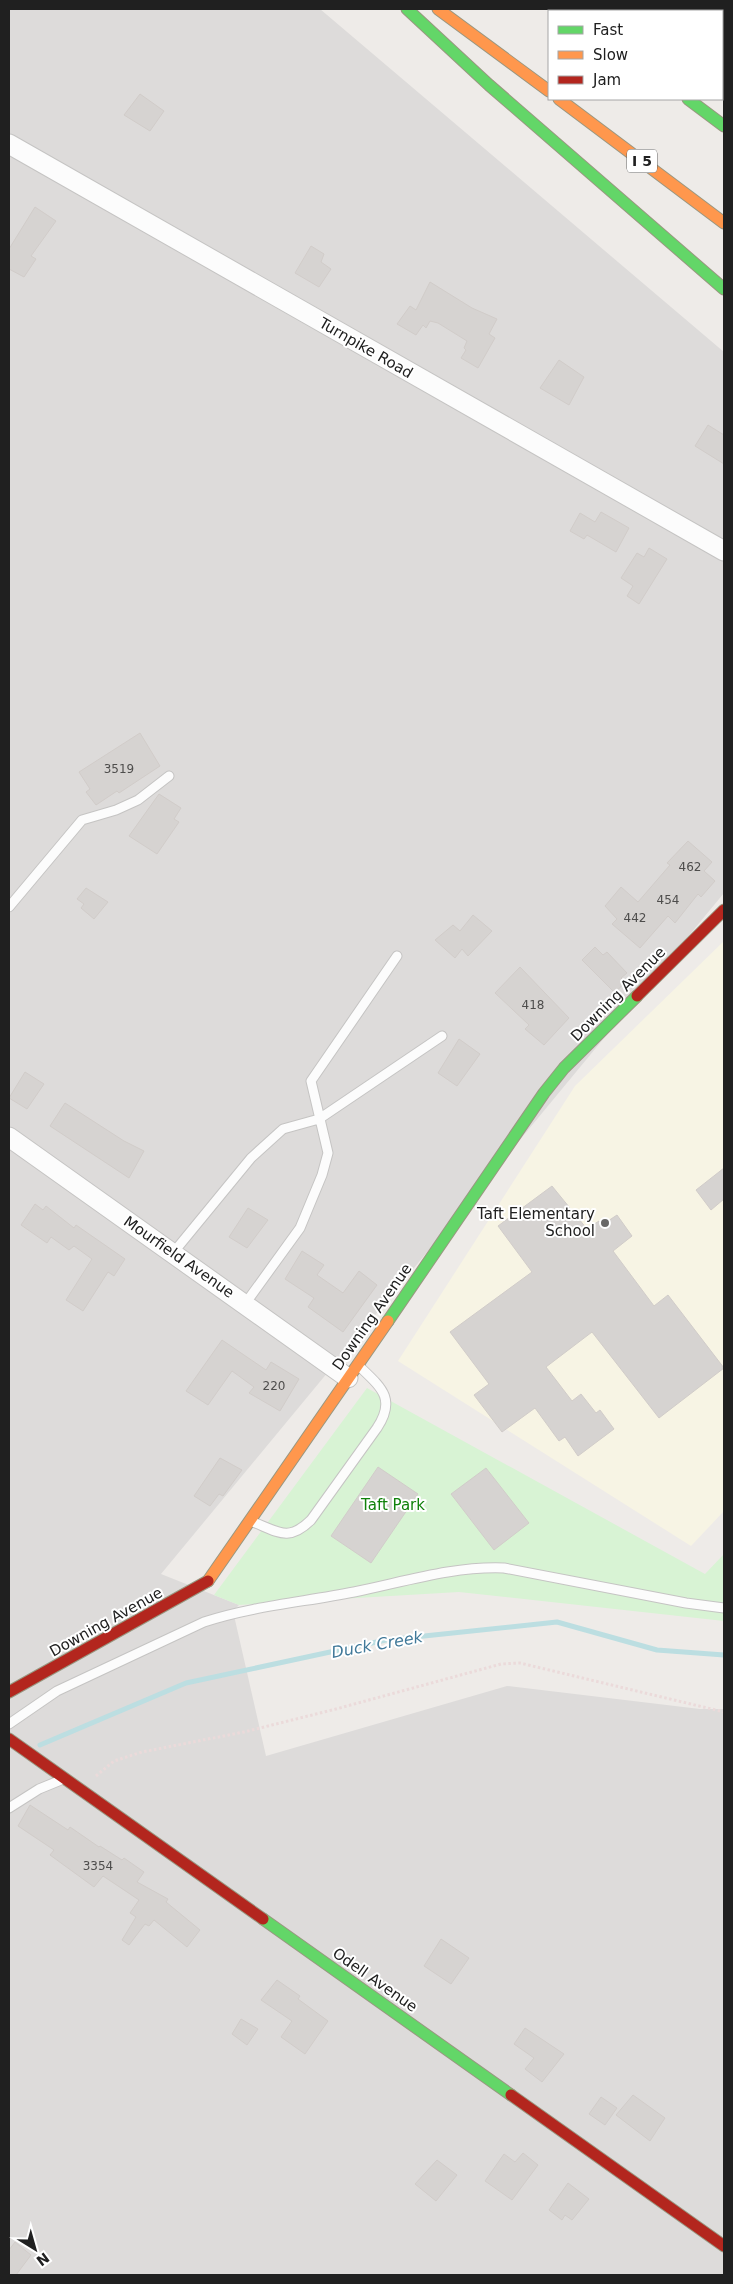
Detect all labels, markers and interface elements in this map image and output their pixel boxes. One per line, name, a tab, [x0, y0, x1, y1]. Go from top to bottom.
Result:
legend	[548, 10, 723, 100]
text: Fast	[593, 21, 623, 39]
text: Slow	[593, 46, 628, 64]
text: Jam	[592, 71, 621, 89]
road number: I 5	[627, 150, 657, 172]
street label: Turnpike Road	[315, 313, 416, 382]
house number: 3519	[104, 762, 134, 776]
house number: 462	[679, 860, 701, 874]
house number: 454	[657, 893, 679, 907]
house number: 442	[624, 911, 646, 925]
street label: Downing Avenue	[567, 943, 669, 1045]
house number: 418	[522, 998, 544, 1012]
place label: Taft Elementary School	[476, 1205, 595, 1240]
street label: Mourfield Avenue	[120, 1212, 238, 1302]
marker: Taft Elementary School	[599, 1217, 611, 1229]
street label: Downing Avenue	[328, 1260, 416, 1374]
house number: 220	[263, 1379, 285, 1393]
park label: Taft Park	[360, 1496, 425, 1514]
street label: Downing Avenue	[46, 1584, 166, 1660]
water label: Duck Creek	[330, 1627, 425, 1662]
house number: 3354	[83, 1859, 113, 1873]
street label: Odell Avenue	[329, 1944, 421, 2016]
north arrow	[10, 2224, 60, 2274]
text: N	[33, 2249, 52, 2269]

